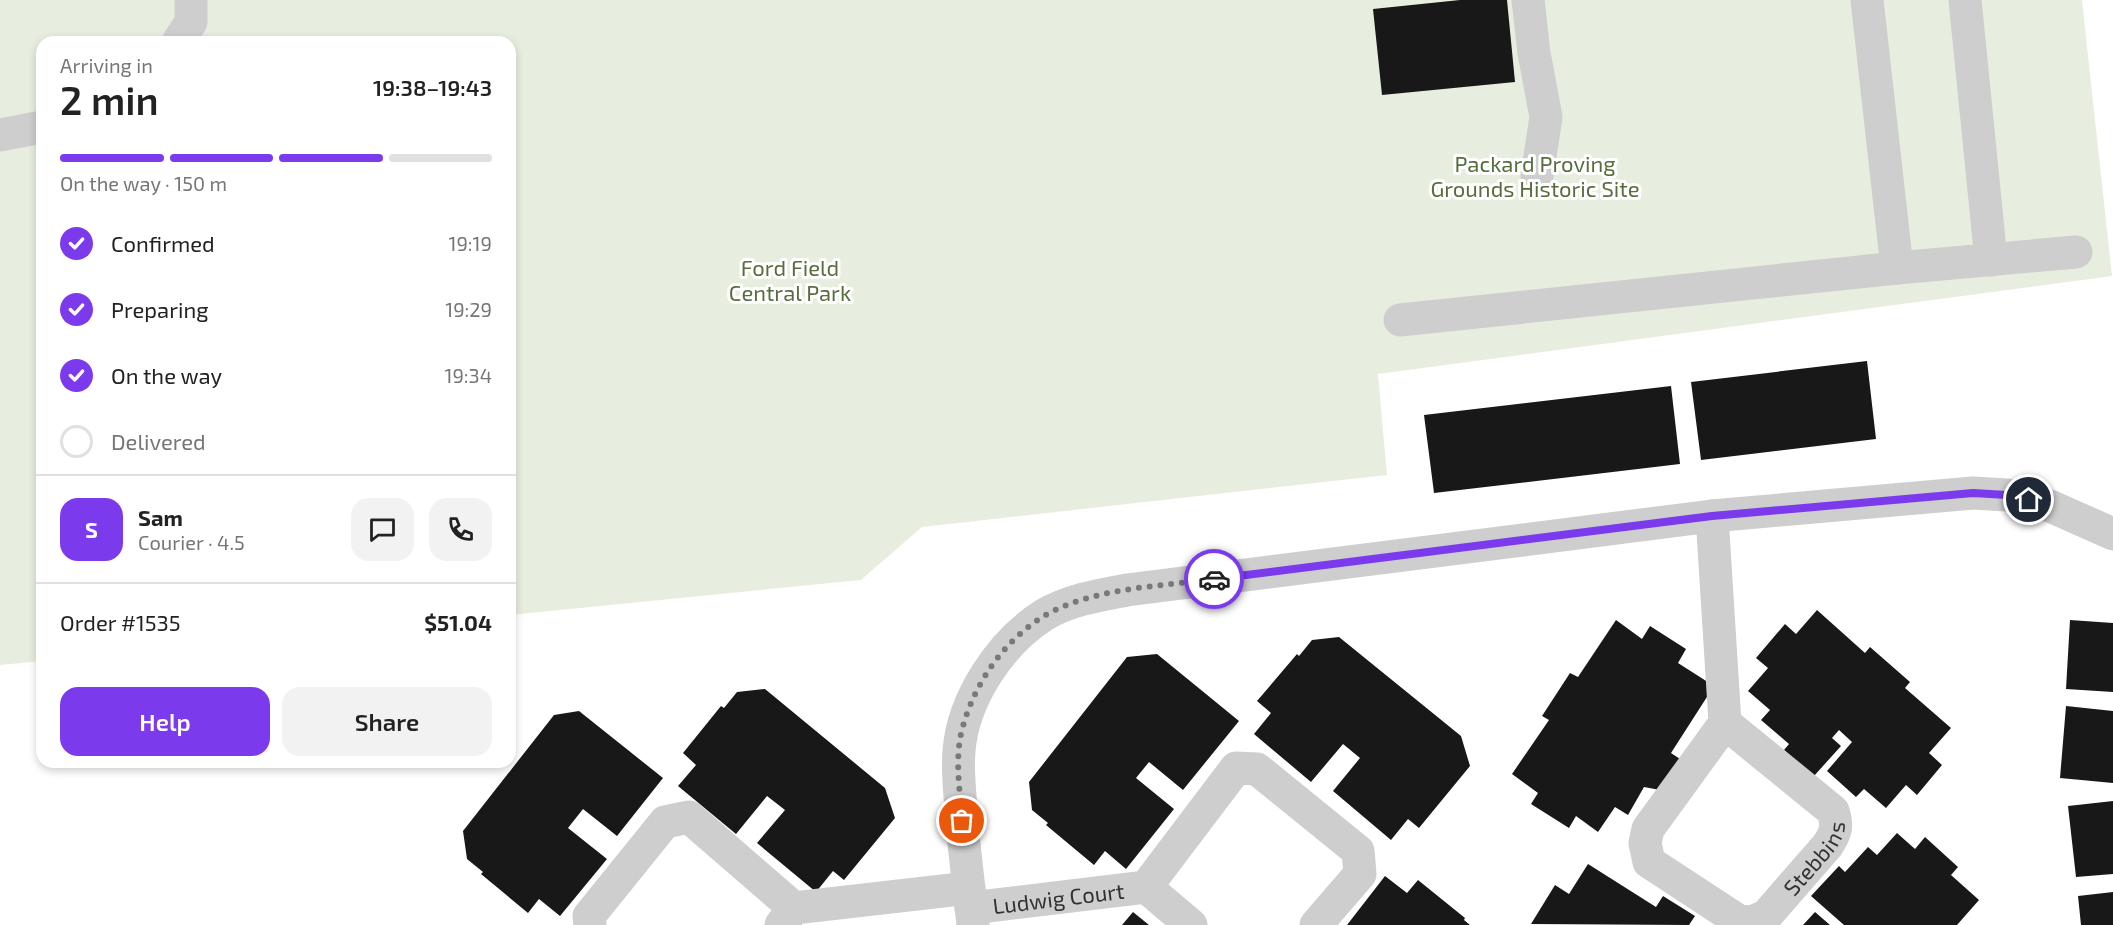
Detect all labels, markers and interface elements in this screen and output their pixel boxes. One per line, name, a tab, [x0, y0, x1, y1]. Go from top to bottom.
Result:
text: Arriving in	[60, 53, 153, 77]
text: 19:38–19:43	[373, 74, 492, 100]
text: 2 min	[60, 76, 159, 123]
park label: Packard Proving Grounds Historic Site	[1430, 150, 1640, 201]
text: On the way · 150 m	[60, 171, 227, 195]
icon: check	[60, 227, 93, 260]
text: Confirmed	[111, 230, 215, 256]
text: 19:19	[448, 231, 492, 255]
park label: Ford Field Central Park	[729, 254, 851, 305]
icon: check	[60, 293, 93, 326]
text: Preparing	[111, 296, 209, 322]
text: 19:29	[445, 297, 492, 321]
icon: check	[60, 359, 93, 392]
text: On the way	[111, 362, 222, 388]
text: 19:34	[444, 363, 492, 387]
text: Delivered	[111, 428, 206, 454]
pin	[2003, 474, 2054, 525]
icon: home	[2012, 483, 2045, 516]
button: chat	[351, 498, 414, 561]
button: phone	[429, 498, 492, 561]
text: Sam	[138, 504, 183, 530]
text: S	[85, 516, 98, 542]
text: Courier · 4.5	[138, 530, 245, 554]
courier	[1184, 549, 1244, 609]
icon: car	[1198, 563, 1231, 596]
text: Order #1535	[60, 609, 181, 635]
text: $51.04	[424, 609, 492, 635]
button: Help	[60, 687, 270, 756]
button: Share	[282, 687, 492, 756]
pin	[936, 795, 987, 846]
icon: bag	[945, 804, 978, 837]
street label: Stebbins	[1778, 820, 1849, 900]
street label: Ludwig Court	[991, 877, 1125, 918]

